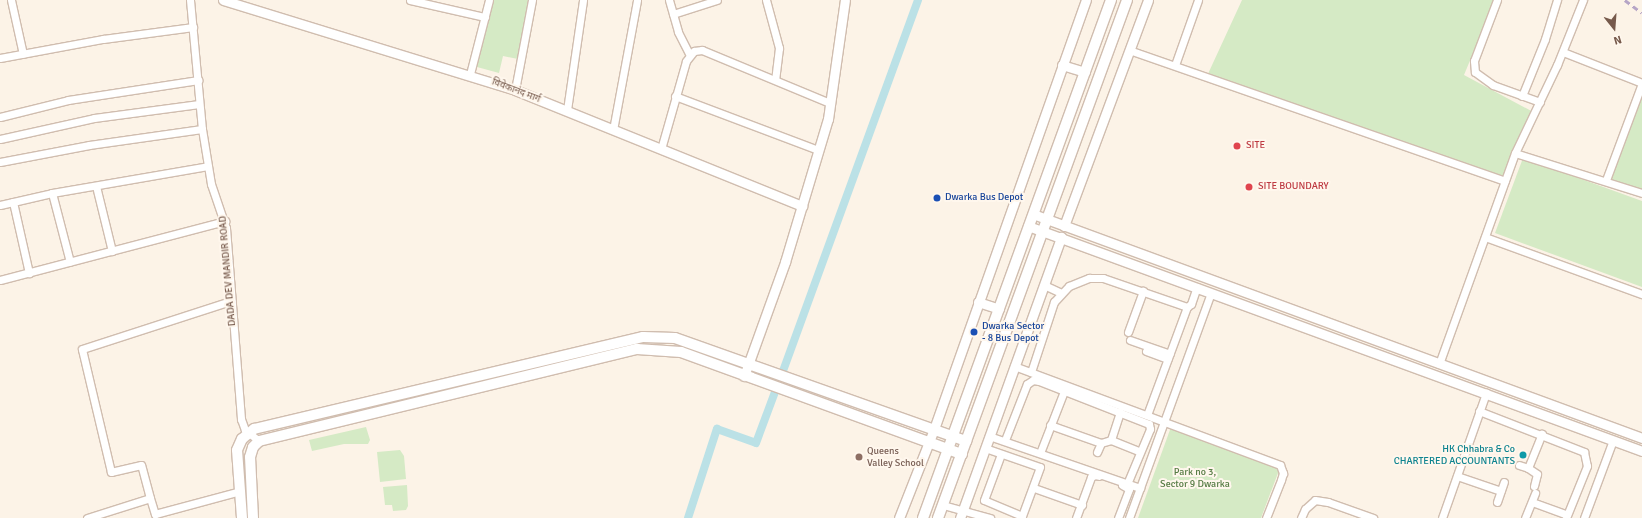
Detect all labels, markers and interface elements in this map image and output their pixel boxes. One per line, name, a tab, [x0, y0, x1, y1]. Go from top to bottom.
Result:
north arrow	[1594, 8, 1634, 48]
text: N	[1612, 33, 1623, 47]
street label: विवेकानंद मार्ग	[490, 76, 542, 106]
marker: SITE	[1231, 140, 1243, 152]
place label: SITE	[1246, 140, 1265, 152]
marker: SITE BOUNDARY	[1243, 181, 1255, 193]
place label: SITE BOUNDARY	[1258, 181, 1329, 193]
place label: Dwarka Bus Depot	[945, 192, 1023, 204]
marker: Dwarka Bus Depot	[932, 193, 942, 203]
street label: DADA DEV MANDIR ROAD	[217, 215, 239, 327]
place label: Dwarka Sector - 8 Bus Depot	[982, 320, 1044, 344]
marker: Dwarka Sector - 8 Bus Depot	[969, 327, 979, 337]
place label: HK Chhabra & Co CHARTERED ACCOUNTANTS	[1394, 443, 1515, 466]
place label: Queens Valley School	[867, 445, 924, 468]
marker: HK Chhabra & Co CHARTERED ACCOUNTANTS	[1518, 450, 1528, 460]
marker: Queens Valley School	[854, 452, 864, 462]
park label: Park no 3, Sector 9 Dwarka	[1160, 466, 1230, 490]

